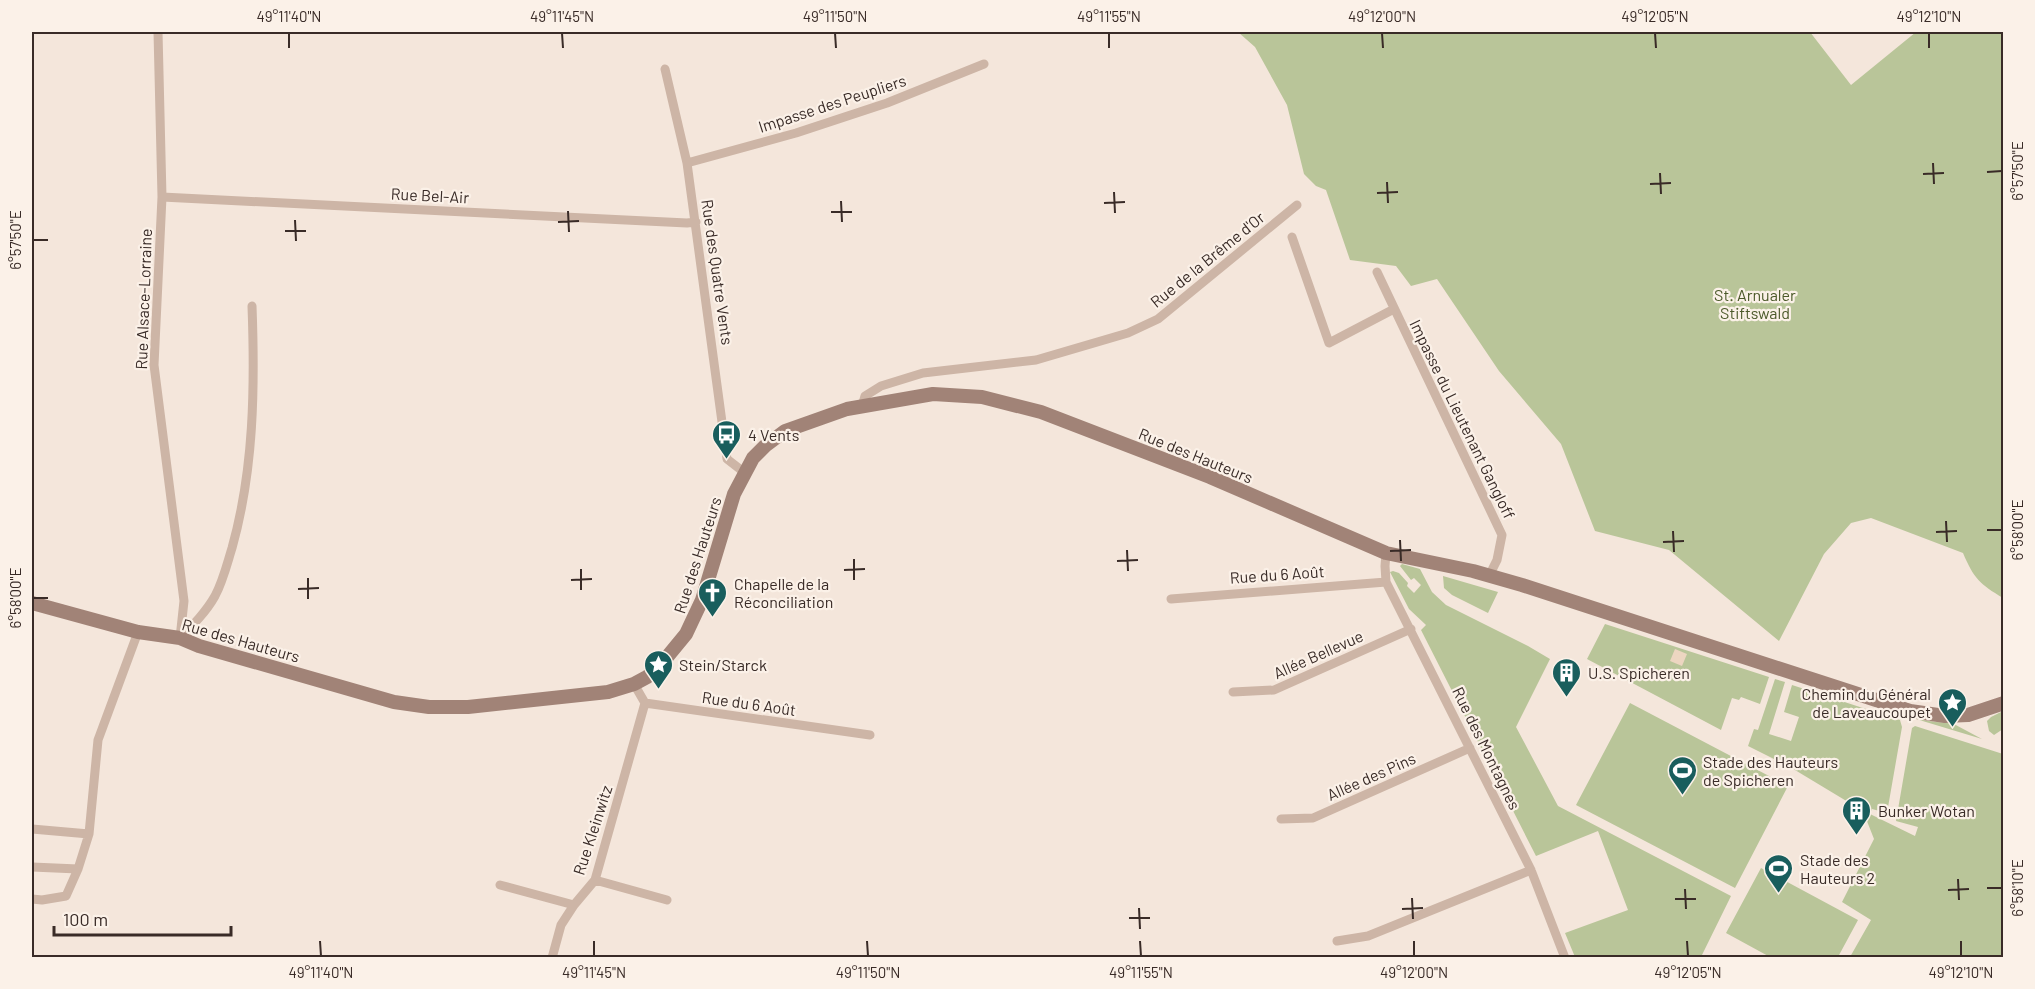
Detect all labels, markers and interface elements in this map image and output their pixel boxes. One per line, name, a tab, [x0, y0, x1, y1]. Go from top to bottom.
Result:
text: 49°11'40"N	[256, 7, 322, 25]
text: 49°11'45"N	[530, 7, 594, 25]
text: 49°11'50"N	[803, 7, 867, 25]
text: 49°11'55"N	[1077, 7, 1141, 25]
text: 49°12'00"N	[1348, 7, 1416, 25]
text: 49°12'05"N	[1621, 7, 1689, 25]
text: 49°12'10"N	[1897, 7, 1961, 25]
street label: Impasse des Peupliers	[756, 70, 908, 136]
text: 6°57'50"E	[2008, 141, 2026, 201]
street label: Rue Bel-Air	[390, 183, 470, 207]
street label: Rue des Quatre Vents	[698, 198, 738, 346]
street label: Rue de la Brême d'Or	[1146, 207, 1268, 311]
text: 6°57'50"E	[6, 210, 24, 270]
street label: Rue Alsace-Lorraine	[131, 228, 155, 370]
park label: St. Arnualer Stiftswald	[1714, 285, 1796, 322]
street label: Impasse du Lieutenant Gangloff	[1406, 316, 1520, 522]
bus stop icon: 4 Vents	[711, 418, 743, 460]
street label: Rue des Hauteurs	[1136, 423, 1256, 487]
place label: 4 Vents	[748, 425, 799, 444]
street label: Rue des Hauteurs	[669, 494, 725, 616]
text: 6°58'00"E	[2008, 500, 2026, 560]
street label: Rue du 6 Août	[1229, 561, 1325, 587]
text: 6°58'00"E	[6, 568, 24, 628]
place label: Chapelle de la Réconciliation	[734, 574, 833, 611]
church icon: Chapelle de la Réconciliation	[697, 576, 729, 618]
street label: Rue des Hauteurs	[180, 614, 302, 666]
street label: Allée Bellevue	[1270, 626, 1366, 682]
place icon: Stein/Starck	[642, 648, 674, 690]
place label: Stein/Starck	[679, 655, 767, 674]
building icon: U.S. Spicheren	[1551, 656, 1583, 698]
place label: U.S. Spicheren	[1588, 663, 1690, 682]
street label: Rue des Montagnes	[1449, 684, 1525, 812]
place label: Chemin du Général de Laveaucoupet	[1802, 684, 1931, 721]
place icon: Chemin du Général de Laveaucoupet	[1936, 686, 1968, 728]
street label: Rue du 6 Août	[701, 687, 797, 719]
street label: Allée des Pins	[1324, 748, 1418, 804]
place label: Stade des Hauteurs de Spicheren	[1703, 752, 1838, 789]
sports icon: Stade des Hauteurs de Spicheren	[1666, 754, 1698, 796]
street label: Rue Kleinwitz	[569, 783, 615, 877]
building icon: Bunker Wotan	[1841, 794, 1873, 836]
place label: Bunker Wotan	[1878, 801, 1975, 820]
place label: Stade des Hauteurs 2	[1800, 850, 1875, 887]
sports icon: Stade des Hauteurs 2	[1763, 852, 1795, 894]
text: 6°58'10"E	[2008, 859, 2026, 917]
scale bar	[54, 899, 231, 937]
text: 100 m	[63, 908, 108, 930]
text: 49°11'40"N	[288, 963, 354, 981]
text: 49°11'45"N	[562, 963, 626, 981]
text: 49°11'50"N	[836, 963, 900, 981]
text: 49°11'55"N	[1109, 963, 1173, 981]
text: 49°12'00"N	[1380, 963, 1448, 981]
text: 49°12'05"N	[1654, 963, 1722, 981]
text: 49°12'10"N	[1929, 963, 1993, 981]

